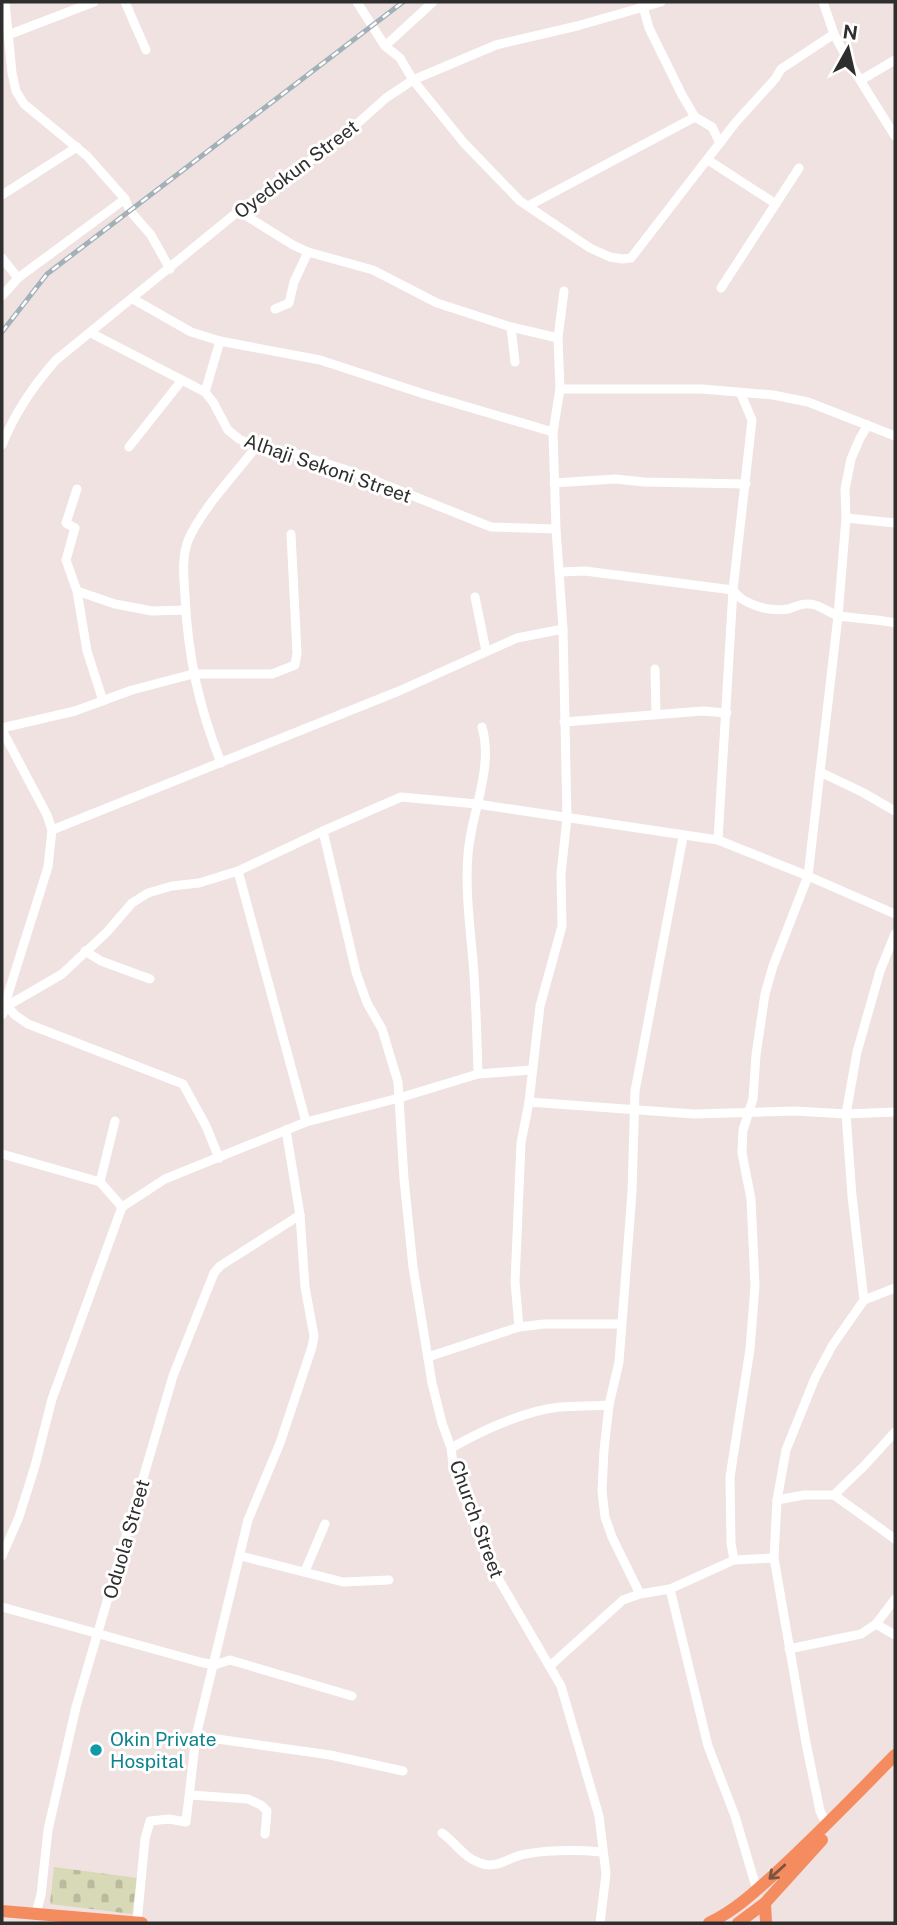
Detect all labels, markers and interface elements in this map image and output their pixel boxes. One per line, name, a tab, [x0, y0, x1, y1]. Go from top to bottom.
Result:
north arrow	[813, 14, 883, 84]
text: N	[841, 20, 859, 44]
street label: Oyedokun Street	[230, 115, 362, 223]
street label: Alhaji Sekoni Street	[242, 429, 414, 507]
street label: Church Street	[446, 1457, 508, 1581]
street label: Oduola Street	[98, 1477, 154, 1601]
place label: Okin Private Hospital	[110, 1728, 216, 1772]
marker: Okin Private Hospital	[88, 1742, 104, 1758]
one-way arrow	[769, 1863, 786, 1880]

